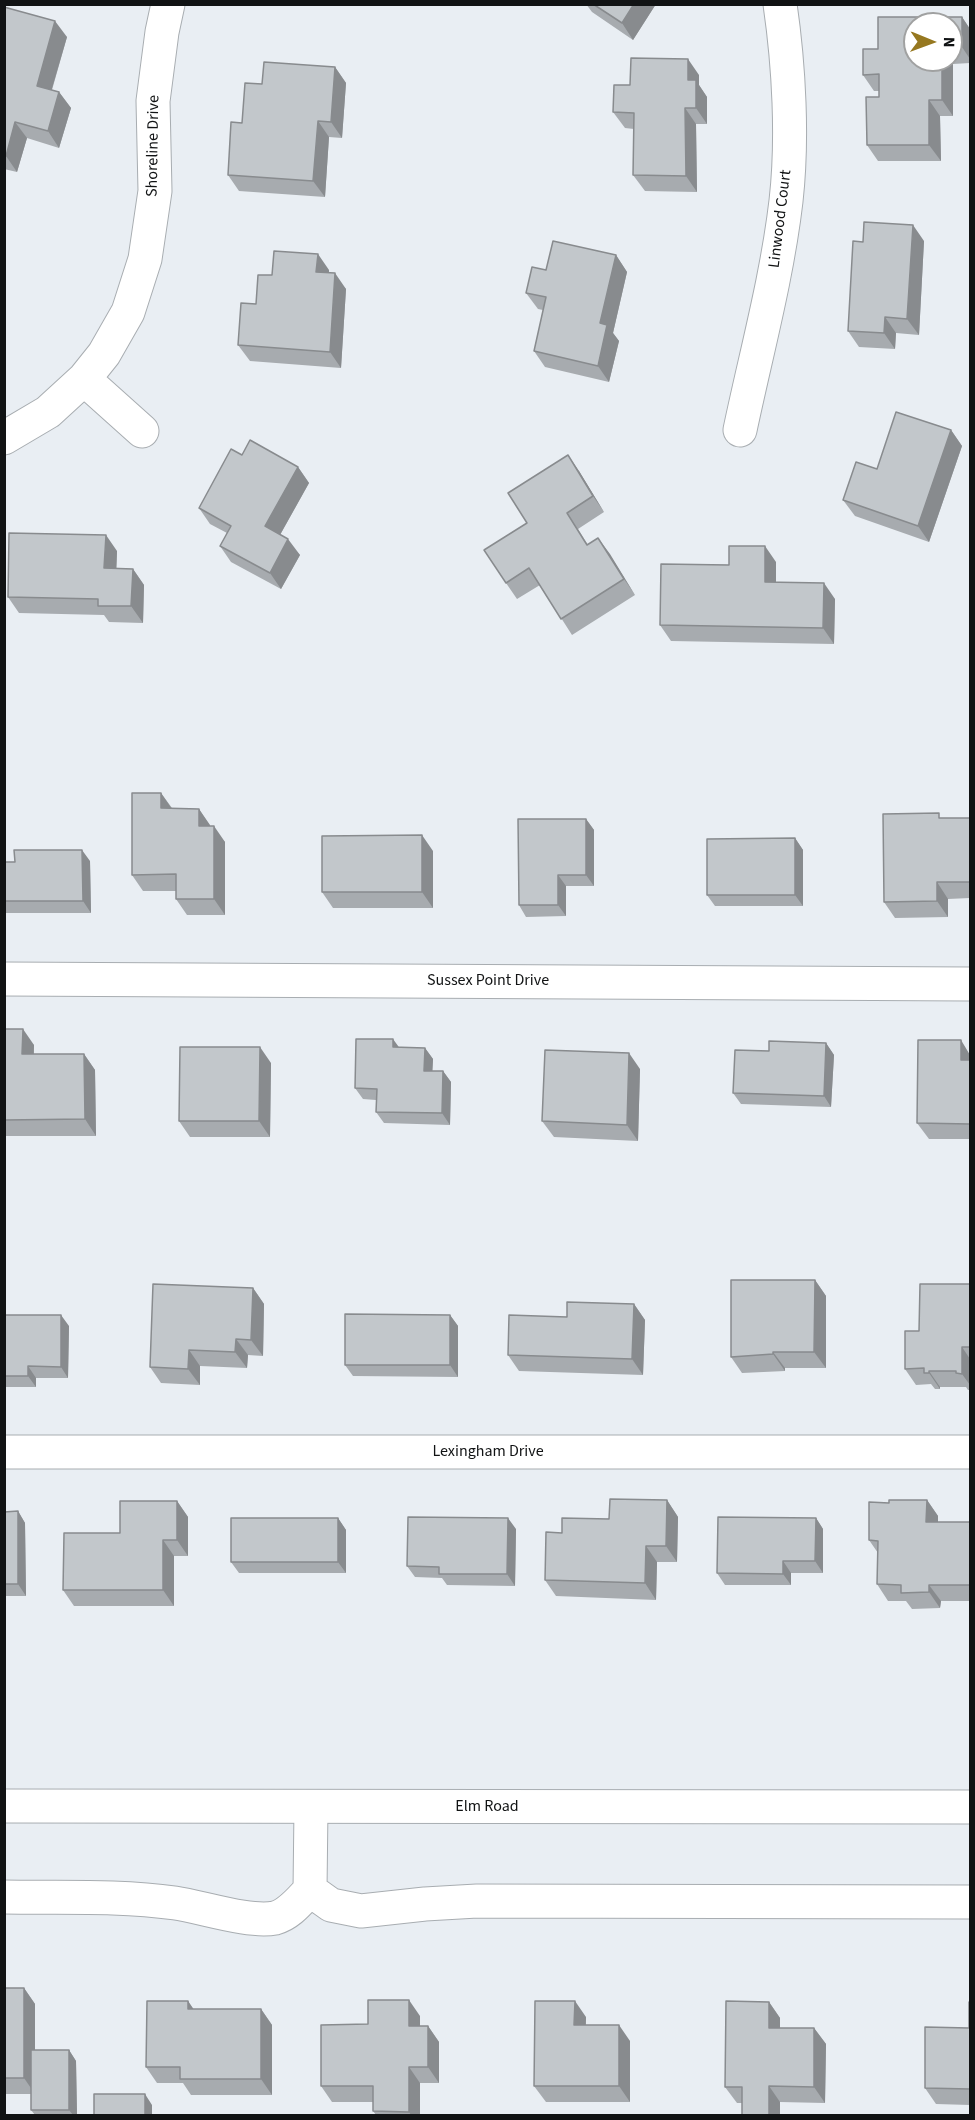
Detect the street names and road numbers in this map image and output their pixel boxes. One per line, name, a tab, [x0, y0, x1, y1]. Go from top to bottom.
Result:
street label: Shoreline Drive	[144, 95, 164, 197]
street label: Linwood Court	[765, 169, 797, 269]
street label: Sussex Point Drive	[427, 971, 549, 991]
street label: Lexingham Drive	[432, 1442, 544, 1462]
street label: Elm Road	[455, 1797, 519, 1817]

